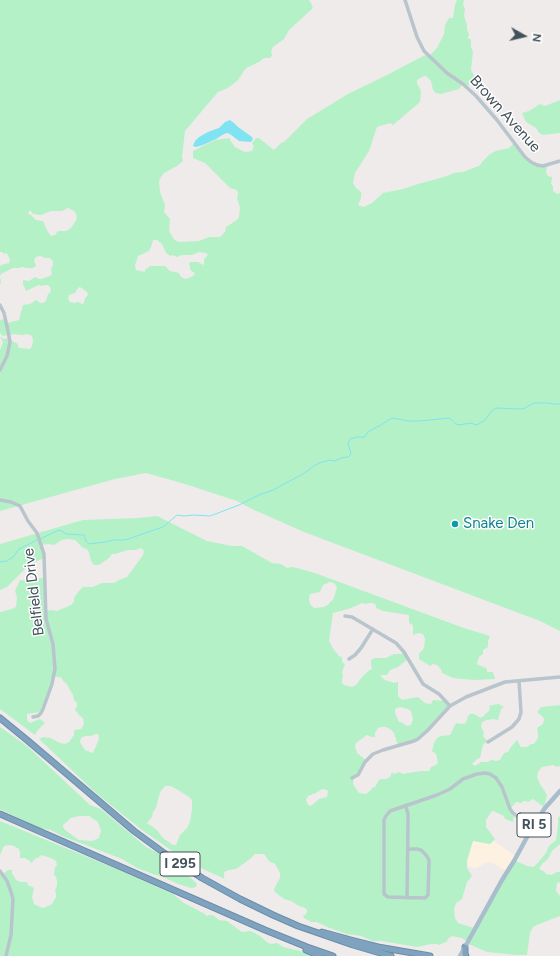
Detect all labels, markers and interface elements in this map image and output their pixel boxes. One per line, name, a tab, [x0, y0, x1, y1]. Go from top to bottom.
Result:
north arrow	[504, 16, 544, 56]
text: N	[529, 33, 543, 43]
street label: Brown Avenue	[466, 72, 544, 156]
place label: Snake Den	[463, 515, 534, 533]
marker: Snake Den	[450, 519, 460, 529]
street label: Belfield Drive	[20, 547, 48, 637]
road number: RI 5	[517, 813, 551, 837]
road number: I 295	[160, 852, 200, 876]

